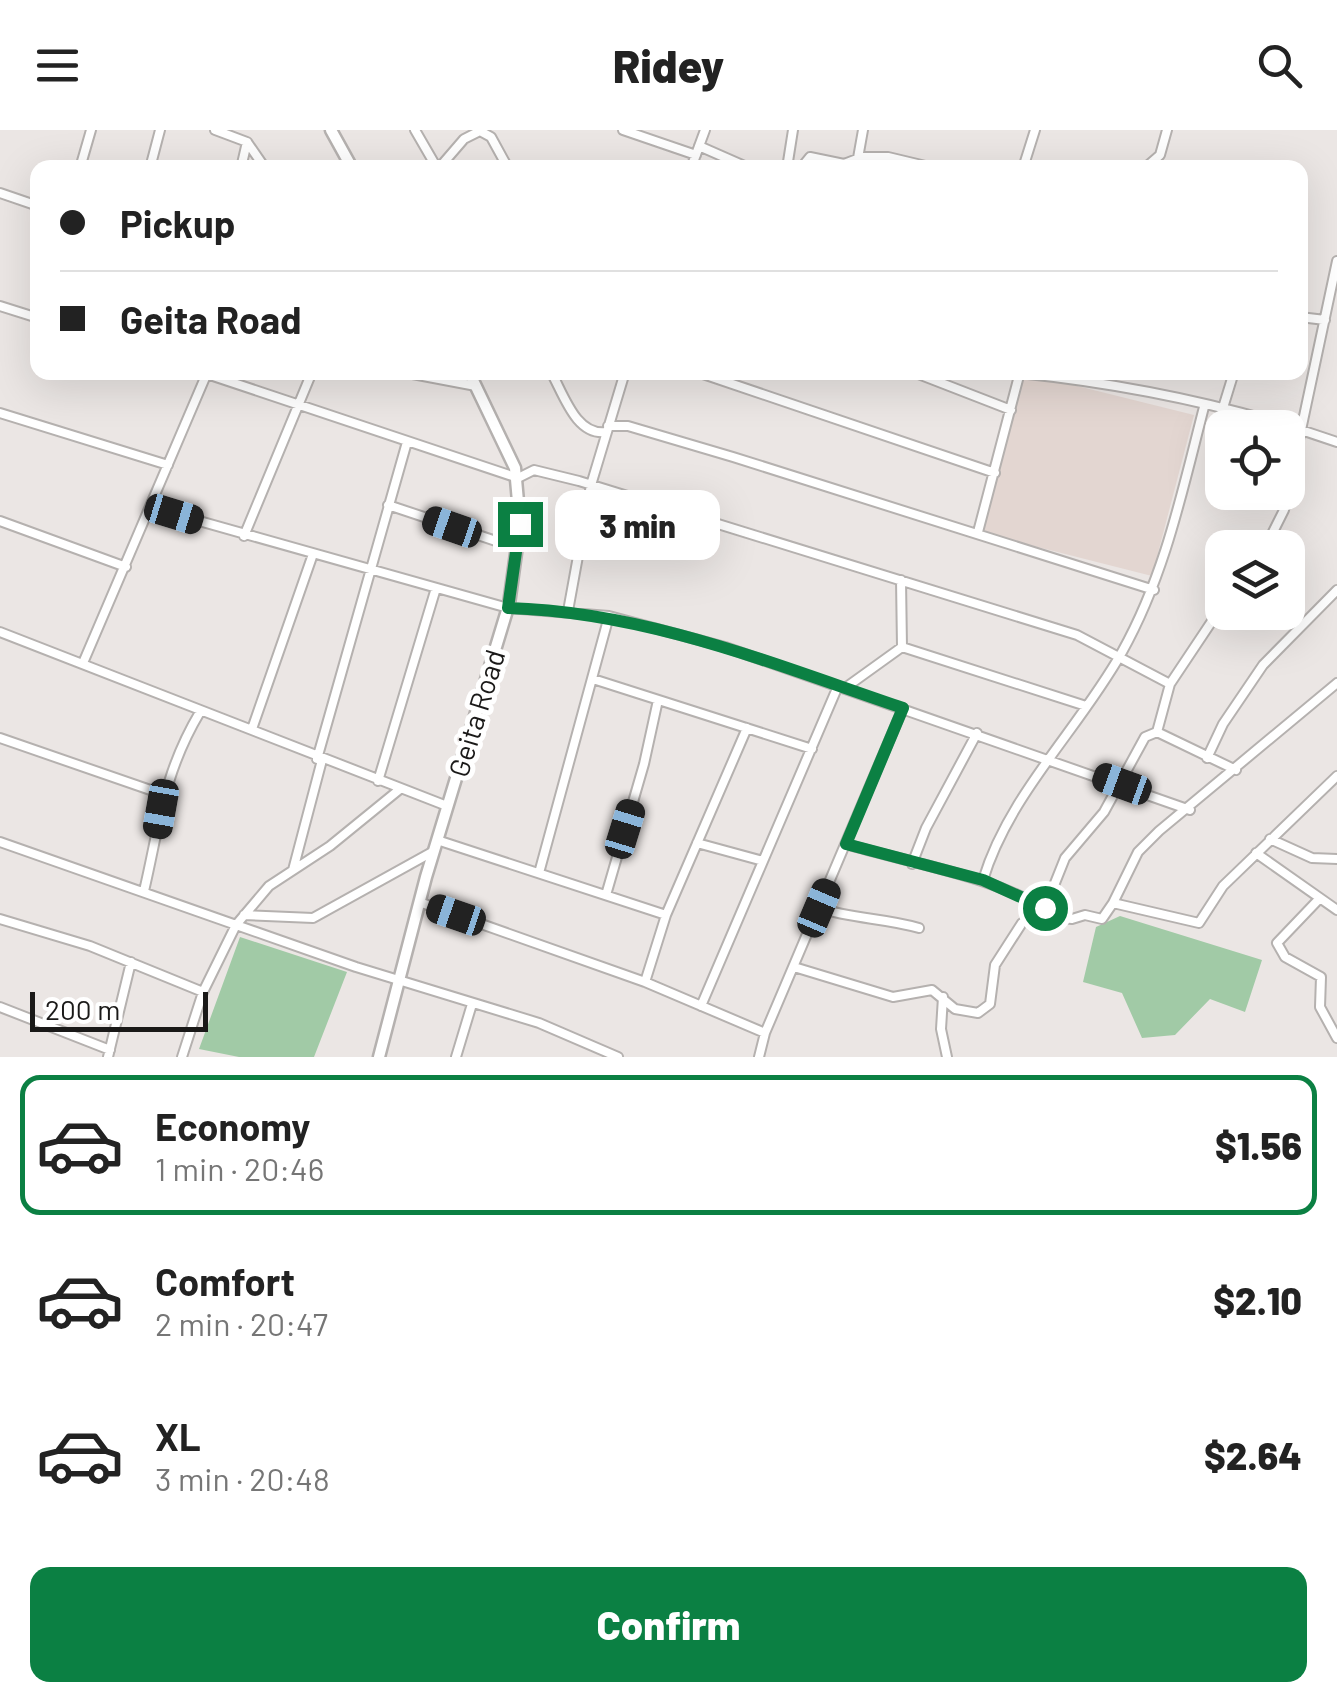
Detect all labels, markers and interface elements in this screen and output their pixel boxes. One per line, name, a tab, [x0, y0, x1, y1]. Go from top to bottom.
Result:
icon: menu	[30, 38, 85, 93]
text: Ridey	[613, 38, 724, 92]
icon: search	[1252, 38, 1307, 93]
text: Pickup	[120, 200, 235, 246]
text: Geita Road	[120, 296, 302, 342]
map controls	[1205, 410, 1305, 630]
button: locate	[1205, 410, 1305, 510]
callout: 3 min	[555, 489, 720, 559]
car	[141, 491, 207, 537]
route end	[498, 502, 543, 547]
car	[419, 503, 485, 551]
text: 3 min	[599, 506, 676, 544]
button: layers	[1205, 530, 1305, 630]
street label: Geita Road	[441, 645, 511, 781]
car	[1089, 760, 1155, 808]
car	[141, 777, 181, 841]
car	[602, 796, 648, 862]
car	[793, 875, 845, 941]
route start	[1023, 886, 1068, 931]
car	[423, 891, 489, 939]
scale bar	[30, 987, 208, 1031]
text: 200 m	[45, 992, 120, 1026]
icon: car	[35, 1100, 125, 1190]
text: Economy	[155, 1103, 310, 1149]
text: $1.56	[1215, 1122, 1302, 1168]
text: 1 min · 20:46	[155, 1149, 324, 1187]
icon: car	[35, 1255, 125, 1345]
text: Comfort	[155, 1258, 295, 1304]
text: $2.10	[1213, 1277, 1302, 1323]
text: 2 min · 20:47	[155, 1304, 328, 1342]
icon: car	[35, 1410, 125, 1500]
text: XL	[155, 1413, 201, 1459]
text: $2.64	[1204, 1432, 1302, 1478]
text: 3 min · 20:48	[155, 1459, 330, 1497]
button: Confirm	[30, 1567, 1307, 1682]

